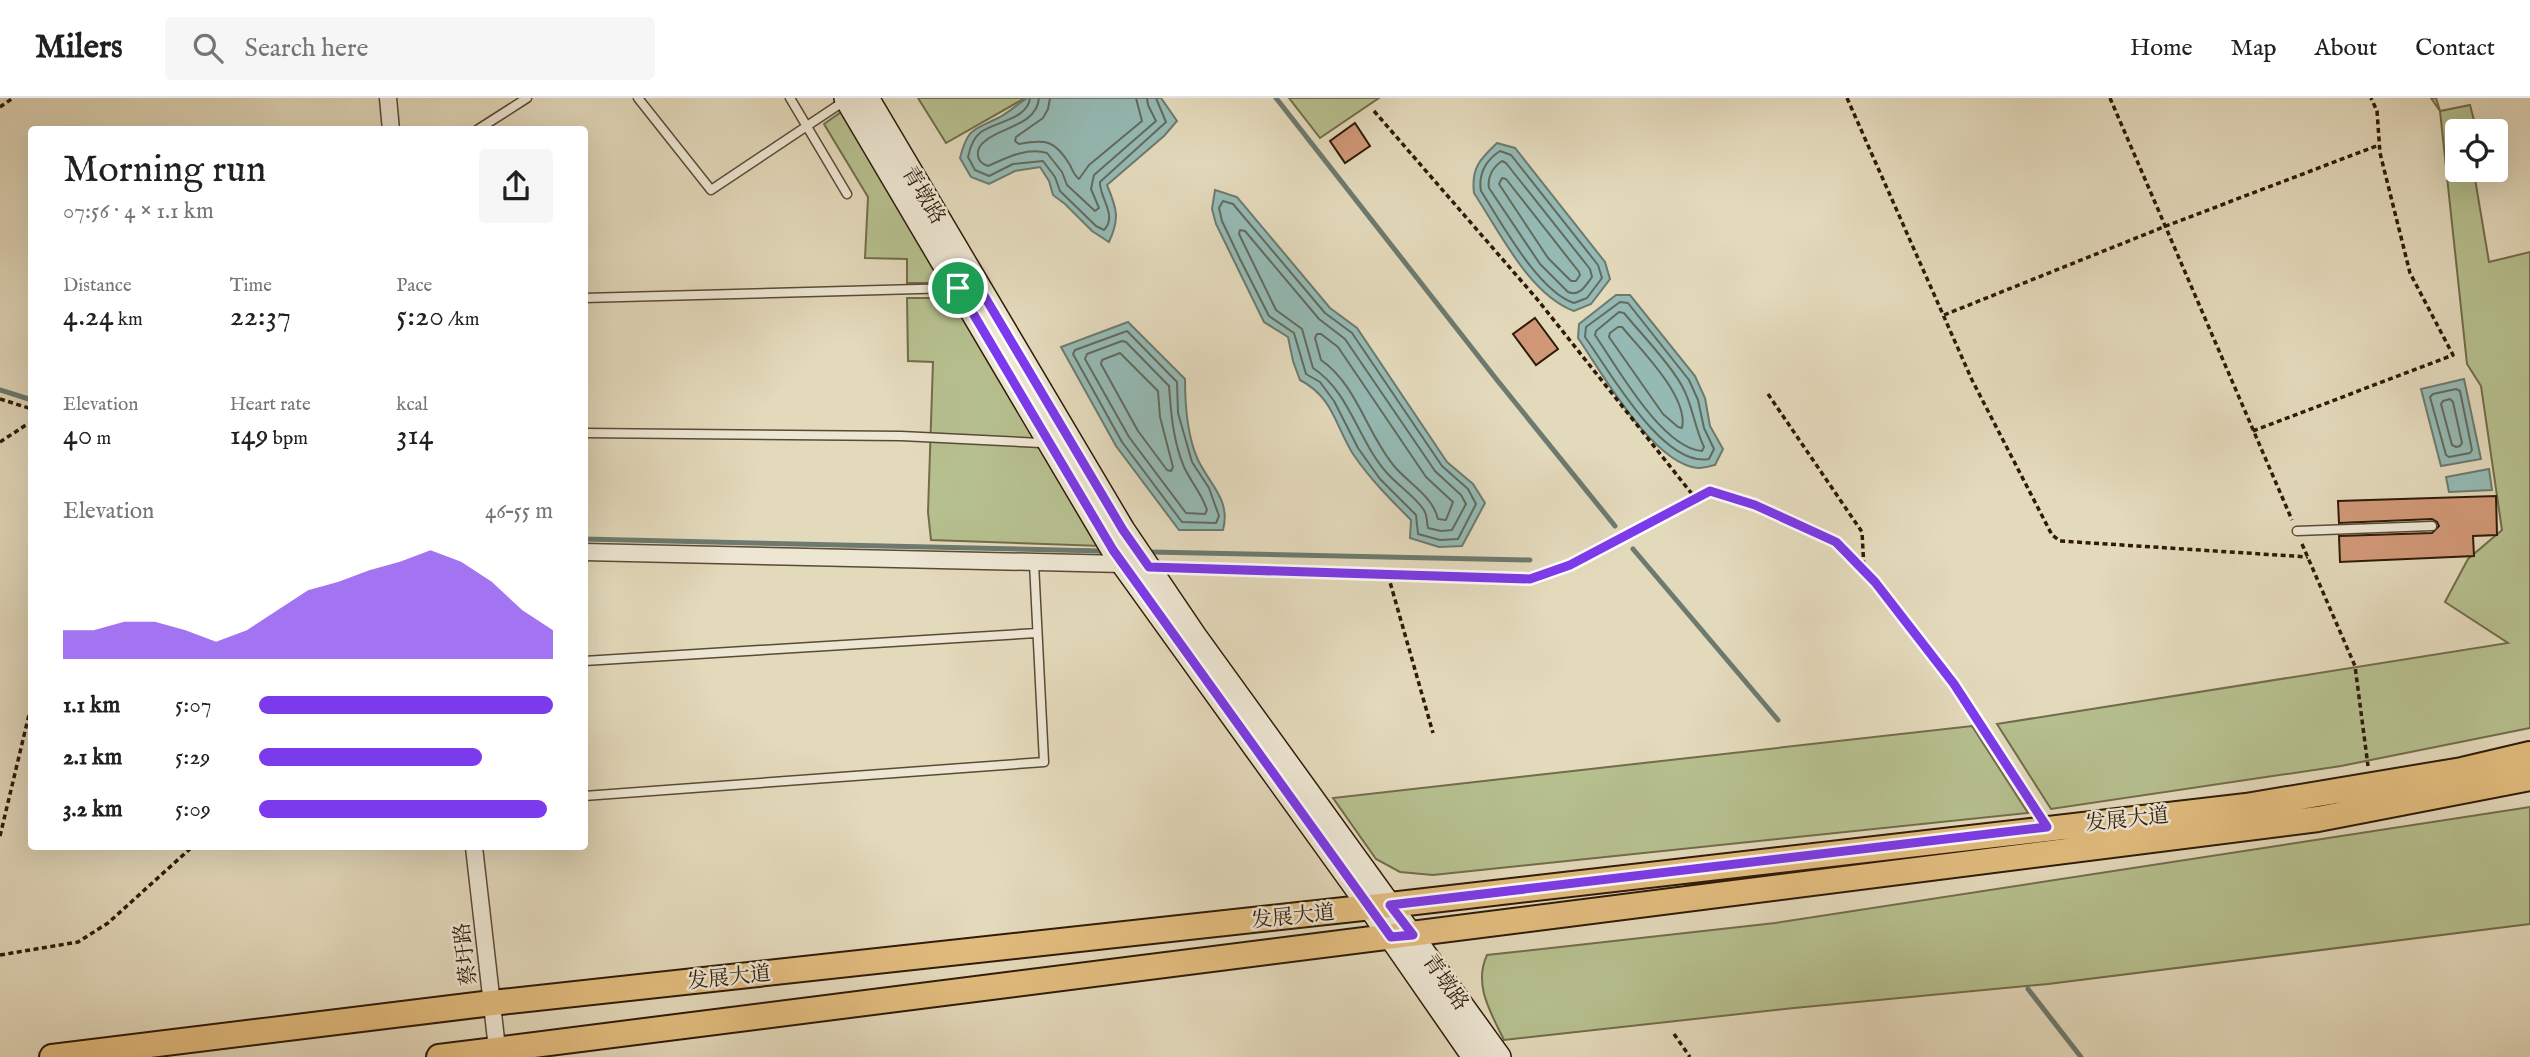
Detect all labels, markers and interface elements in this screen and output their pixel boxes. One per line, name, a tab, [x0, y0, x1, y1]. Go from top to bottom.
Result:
search box	[165, 17, 655, 80]
text: Milers	[35, 27, 123, 69]
icon: search	[189, 29, 227, 67]
text: Search here	[245, 32, 369, 65]
text: Home	[2130, 33, 2193, 64]
text: Map	[2231, 33, 2277, 64]
text: About	[2315, 33, 2377, 64]
text: Contact	[2415, 33, 2495, 64]
map controls	[2445, 119, 2508, 182]
button: locate	[2445, 119, 2508, 182]
text: Morning run	[63, 147, 266, 195]
button: share	[479, 149, 553, 223]
street label: 青墩路	[895, 162, 951, 230]
text: 07:56 · 4 × 1.1 km	[63, 197, 214, 226]
pin	[928, 258, 988, 318]
icon: arrive	[939, 269, 977, 307]
text: Distance	[63, 274, 132, 298]
text: Time	[230, 274, 272, 298]
text: Pace	[396, 274, 432, 298]
text: 4.24	[63, 298, 114, 336]
text: 22:37	[230, 298, 291, 336]
text: 5:20	[396, 298, 444, 336]
text: km	[114, 308, 143, 332]
text: /km	[444, 308, 479, 332]
text: Elevation	[63, 393, 138, 417]
text: Heart rate	[230, 393, 311, 417]
text: kcal	[396, 393, 428, 417]
text: 40	[63, 417, 92, 455]
text: 149	[230, 417, 269, 455]
text: 314	[396, 417, 433, 455]
text: m	[92, 427, 111, 451]
text: bpm	[269, 427, 308, 451]
text: Elevation	[63, 497, 154, 526]
text: 46–55 m	[485, 497, 553, 526]
text: 1.1 km	[63, 691, 120, 720]
text: 5:07	[175, 691, 211, 720]
text: 2.1 km	[63, 743, 122, 772]
text: 5:29	[175, 743, 210, 772]
text: 3.2 km	[63, 795, 122, 824]
text: 5:09	[175, 795, 211, 824]
street label: 发展大道	[2084, 803, 2170, 838]
street label: 发展大道	[1250, 900, 1336, 935]
street label: 蔡圩路	[449, 921, 484, 987]
street label: 青墩路	[1416, 949, 1474, 1016]
street label: 发展大道	[686, 961, 772, 996]

